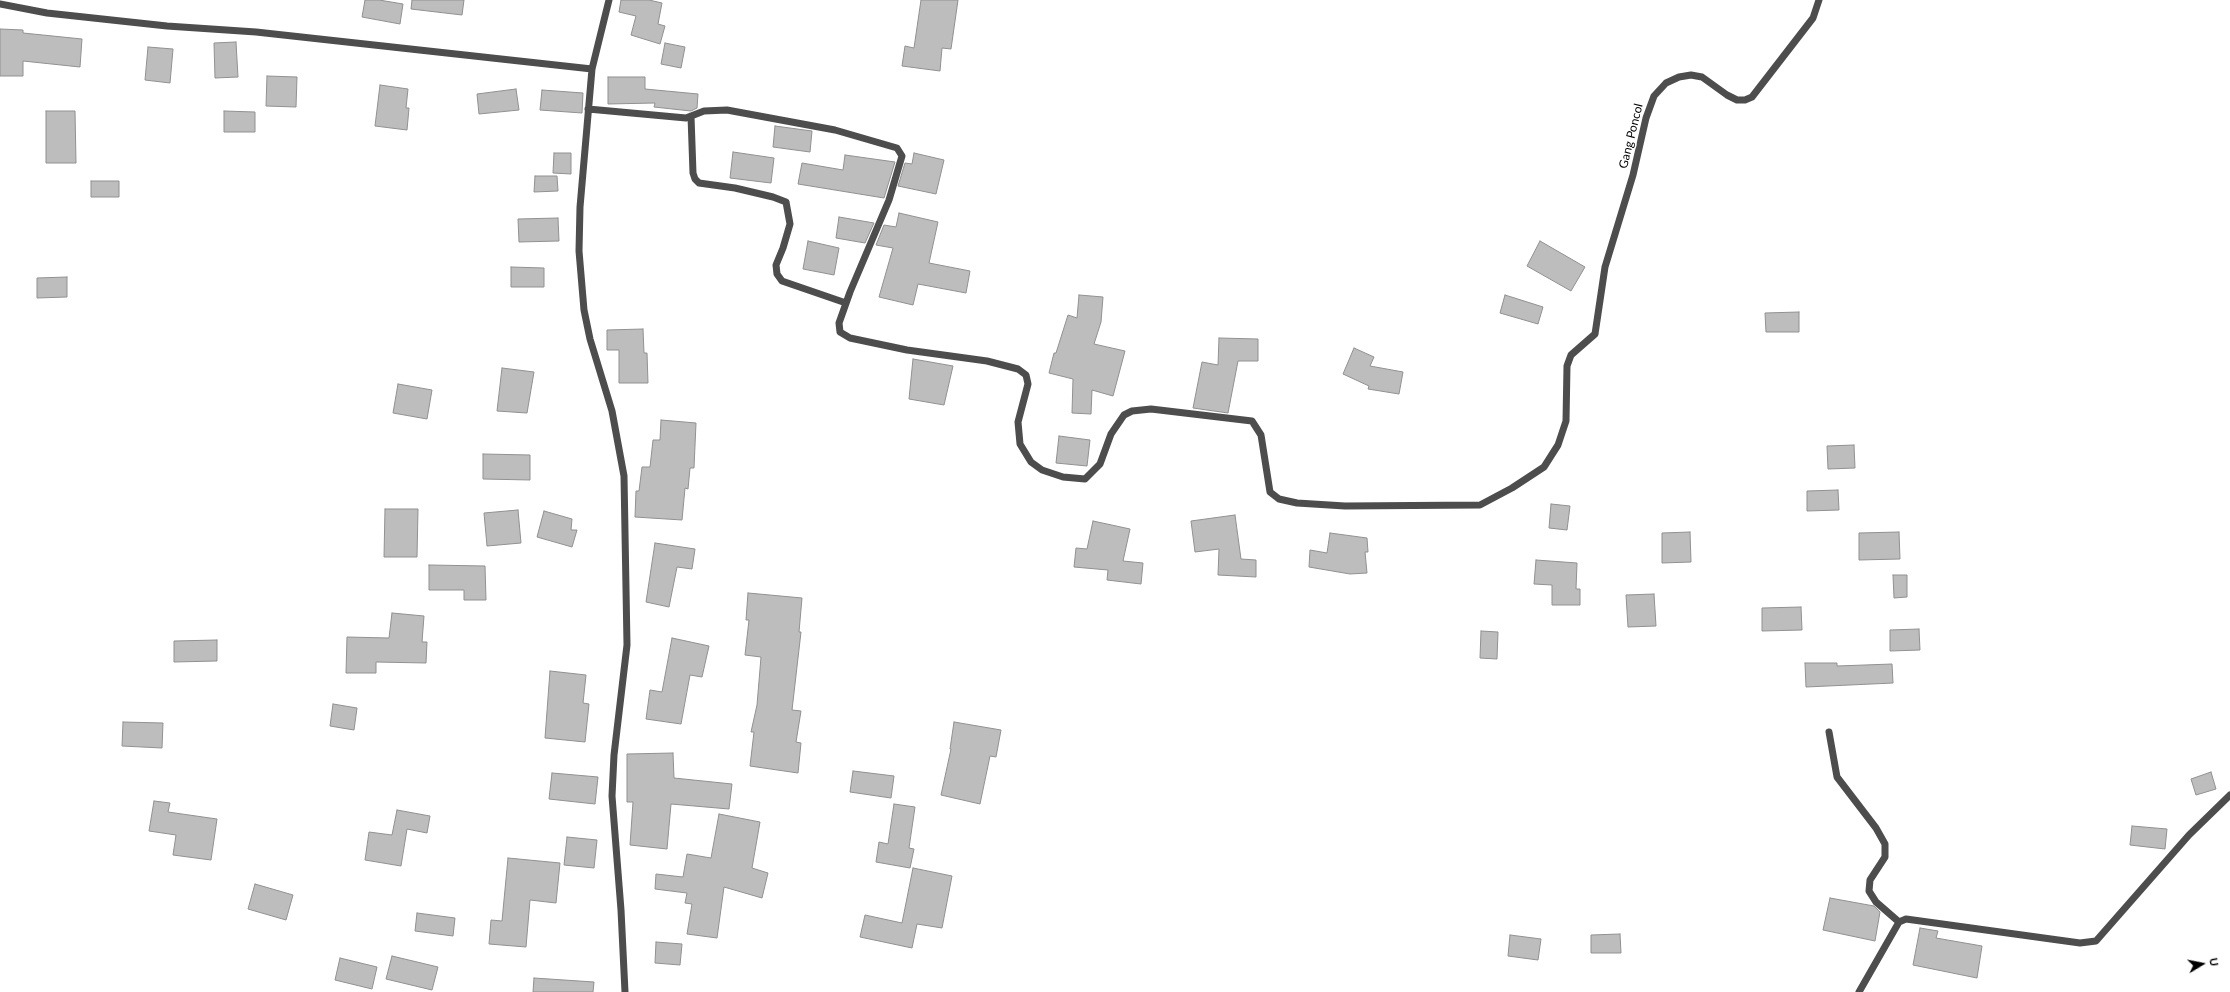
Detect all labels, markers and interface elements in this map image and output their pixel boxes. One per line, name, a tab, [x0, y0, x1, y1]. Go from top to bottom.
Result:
street label: Gang Poncol	[1616, 102, 1646, 170]
north arrow	[2182, 944, 2222, 984]
text: U	[2207, 957, 2221, 967]

